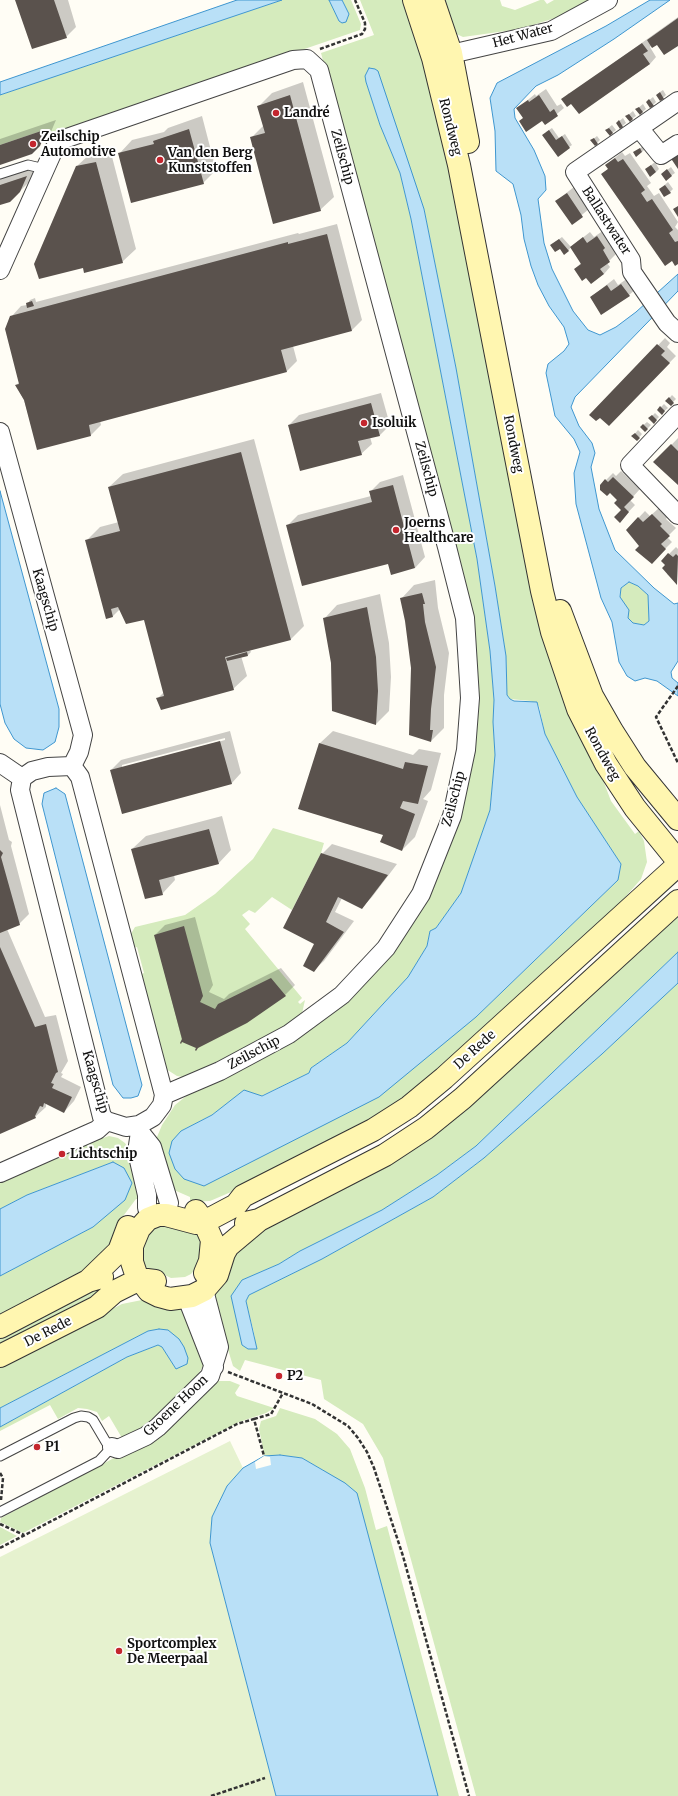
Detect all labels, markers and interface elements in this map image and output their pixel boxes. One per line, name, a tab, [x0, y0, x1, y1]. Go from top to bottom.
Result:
street label: Het Water	[491, 20, 555, 52]
street label: Rondweg	[435, 97, 465, 157]
place label: Landré	[284, 105, 330, 121]
marker: Landré	[271, 108, 281, 118]
street label: Zeilschip	[327, 128, 357, 186]
place label: Zeilschip Automotive	[41, 129, 116, 160]
marker: Zeilschip Automotive	[28, 139, 38, 149]
place label: Van den Berg Kunststoffen	[168, 145, 253, 176]
marker: Van den Berg Kunststoffen	[155, 155, 165, 165]
street label: Ballastwater	[578, 184, 634, 258]
street label: Rondweg	[500, 414, 526, 474]
place label: Isoluik	[372, 415, 416, 431]
marker: Isoluik	[359, 418, 369, 428]
street label: Zeilschip	[411, 440, 441, 498]
place label: Joerns Healthcare	[404, 515, 473, 546]
marker: Joerns Healthcare	[391, 525, 401, 535]
street label: Kaagschip	[29, 567, 61, 633]
street label: Rondweg	[581, 725, 623, 783]
street label: Zeilschip	[439, 770, 469, 828]
street label: De Rede	[451, 1027, 499, 1073]
street label: Zeilschip	[225, 1033, 283, 1073]
street label: Kaagschip	[79, 1049, 111, 1115]
place label: Lichtschip	[70, 1146, 137, 1162]
marker: Lichtschip	[57, 1149, 67, 1159]
street label: De Rede	[22, 1314, 74, 1350]
place label: P2	[287, 1368, 303, 1384]
marker: P2	[274, 1371, 284, 1381]
street label: Groene Hoon	[141, 1372, 211, 1440]
place label: P1	[45, 1439, 60, 1455]
marker: P1	[32, 1442, 42, 1452]
place label: Sportcomplex De Meerpaal	[127, 1636, 216, 1667]
marker: Sportcomplex De Meerpaal	[114, 1646, 124, 1656]

